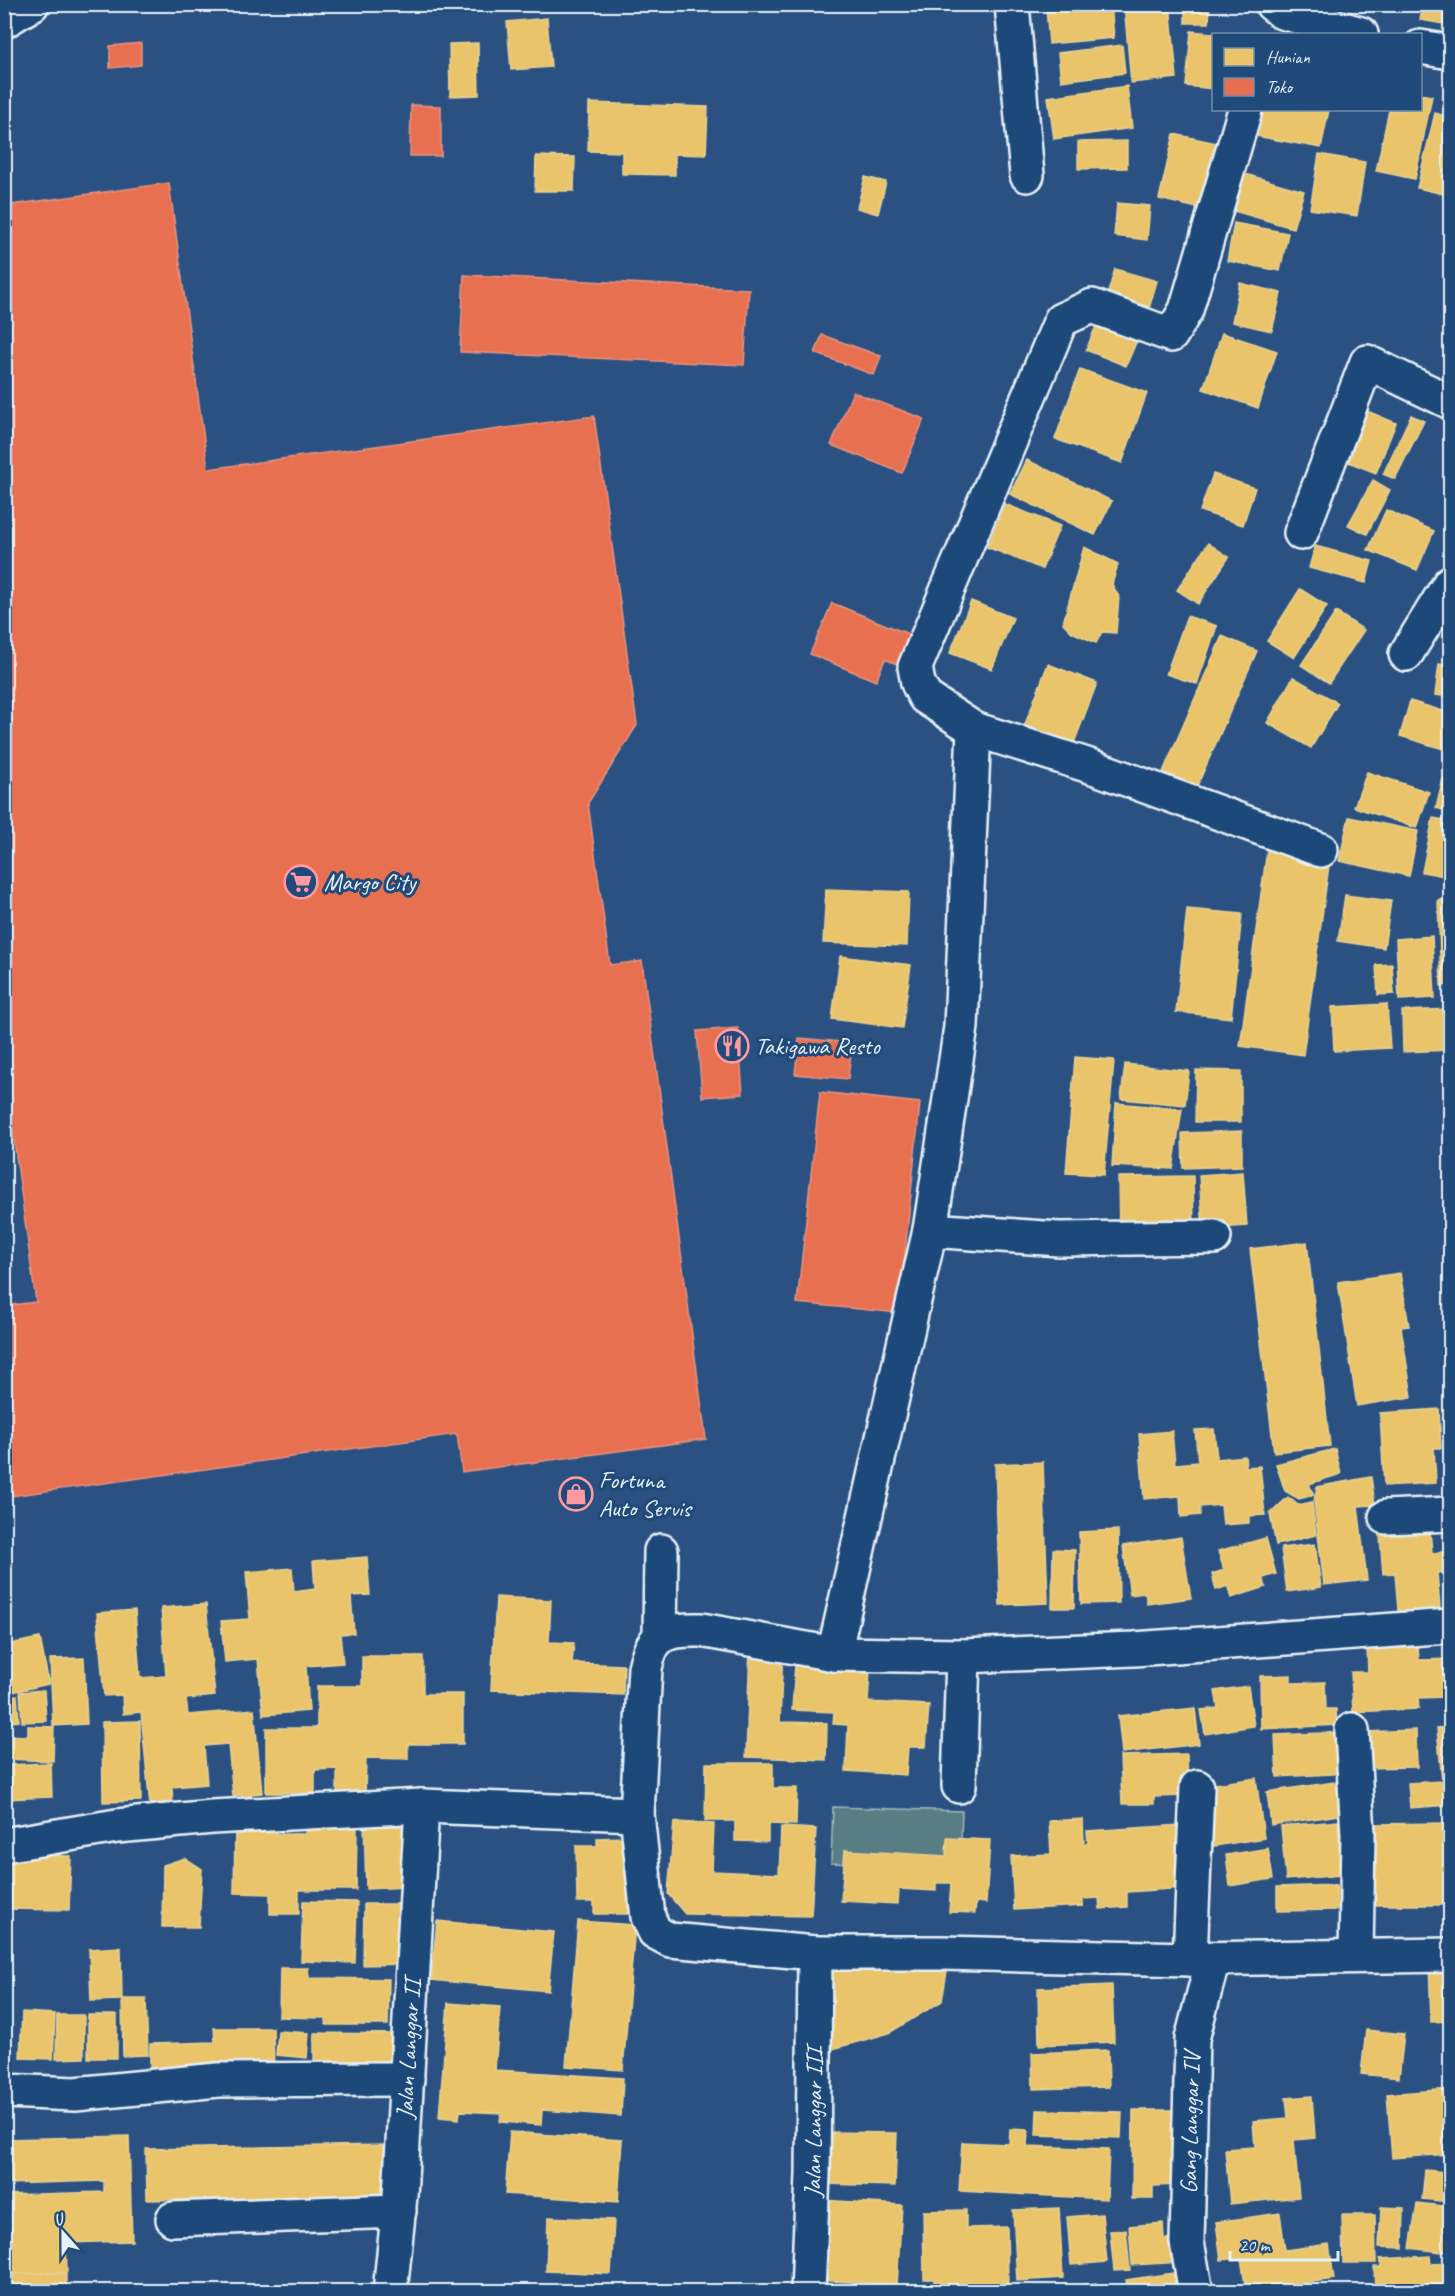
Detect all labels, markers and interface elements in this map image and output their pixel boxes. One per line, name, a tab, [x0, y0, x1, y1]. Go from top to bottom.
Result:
legend	[1212, 33, 1422, 111]
text: Hunian	[1266, 46, 1311, 68]
text: Toko	[1266, 76, 1294, 98]
supermarket icon: Margo City	[283, 864, 319, 900]
place label: Margo City	[324, 867, 417, 897]
restaurant icon: Takigawa Resto	[714, 1028, 750, 1064]
place label: Takigawa Resto	[755, 1031, 881, 1061]
place label: Fortuna Auto Servis	[599, 1465, 693, 1523]
shop icon: Fortuna Auto Servis	[558, 1476, 594, 1512]
street label: Jalan Langgar II	[389, 1972, 428, 2121]
street label: Jalan Langgar III	[797, 2043, 829, 2199]
street label: Gang Langgar IV	[1173, 2048, 1207, 2194]
north arrow	[33, 2203, 93, 2263]
text: U	[51, 2208, 68, 2231]
scale bar	[1230, 2224, 1338, 2262]
text: 20 m	[1239, 2234, 1272, 2256]

